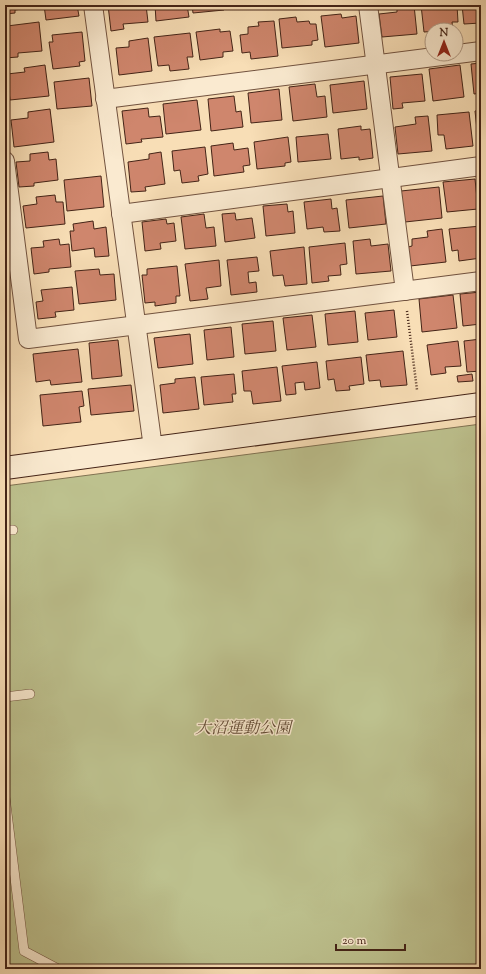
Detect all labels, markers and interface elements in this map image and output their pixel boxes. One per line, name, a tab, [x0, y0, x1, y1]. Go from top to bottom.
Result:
north arrow	[424, 22, 464, 62]
text: N	[439, 25, 449, 41]
park label: 大沼運動公園	[195, 718, 294, 741]
scale bar	[336, 926, 405, 952]
text: 20 m	[342, 932, 367, 950]

